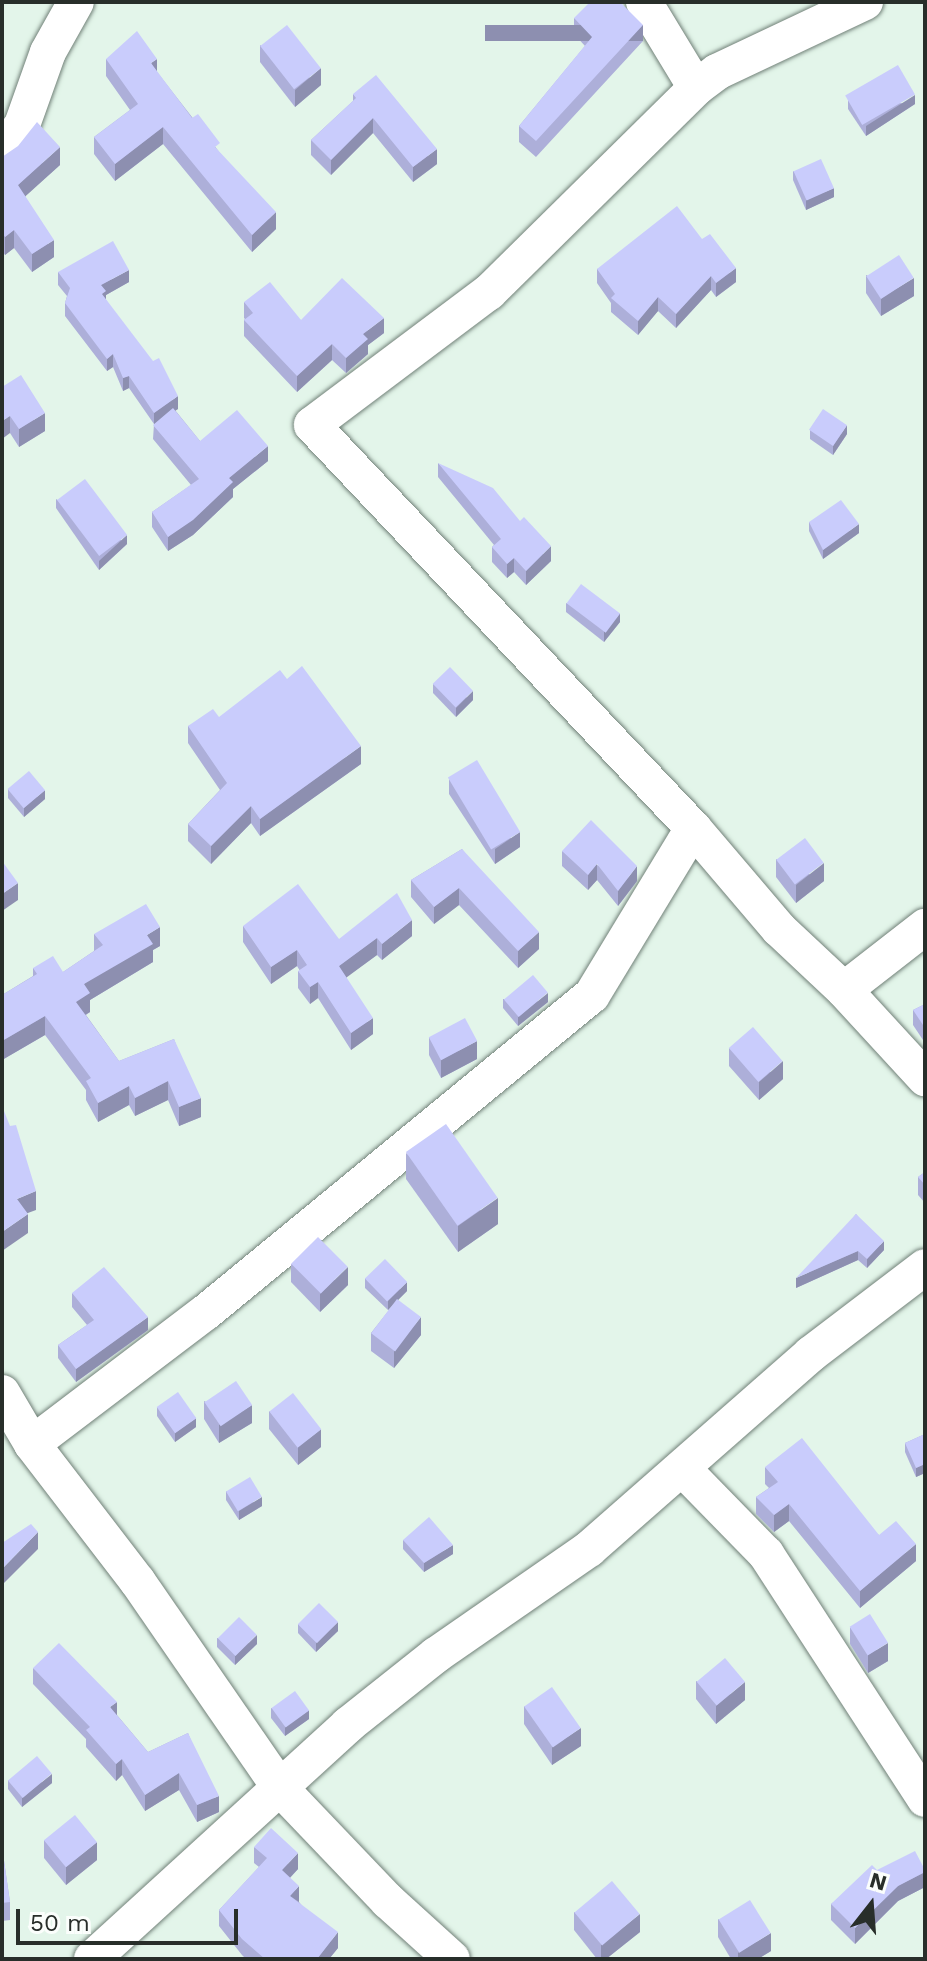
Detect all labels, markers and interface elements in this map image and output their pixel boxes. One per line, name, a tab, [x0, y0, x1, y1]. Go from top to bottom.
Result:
north arrow	[831, 1865, 911, 1945]
text: N	[867, 1867, 890, 1896]
scale bar	[20, 1893, 242, 1943]
text: 50 m	[30, 1909, 90, 1937]

